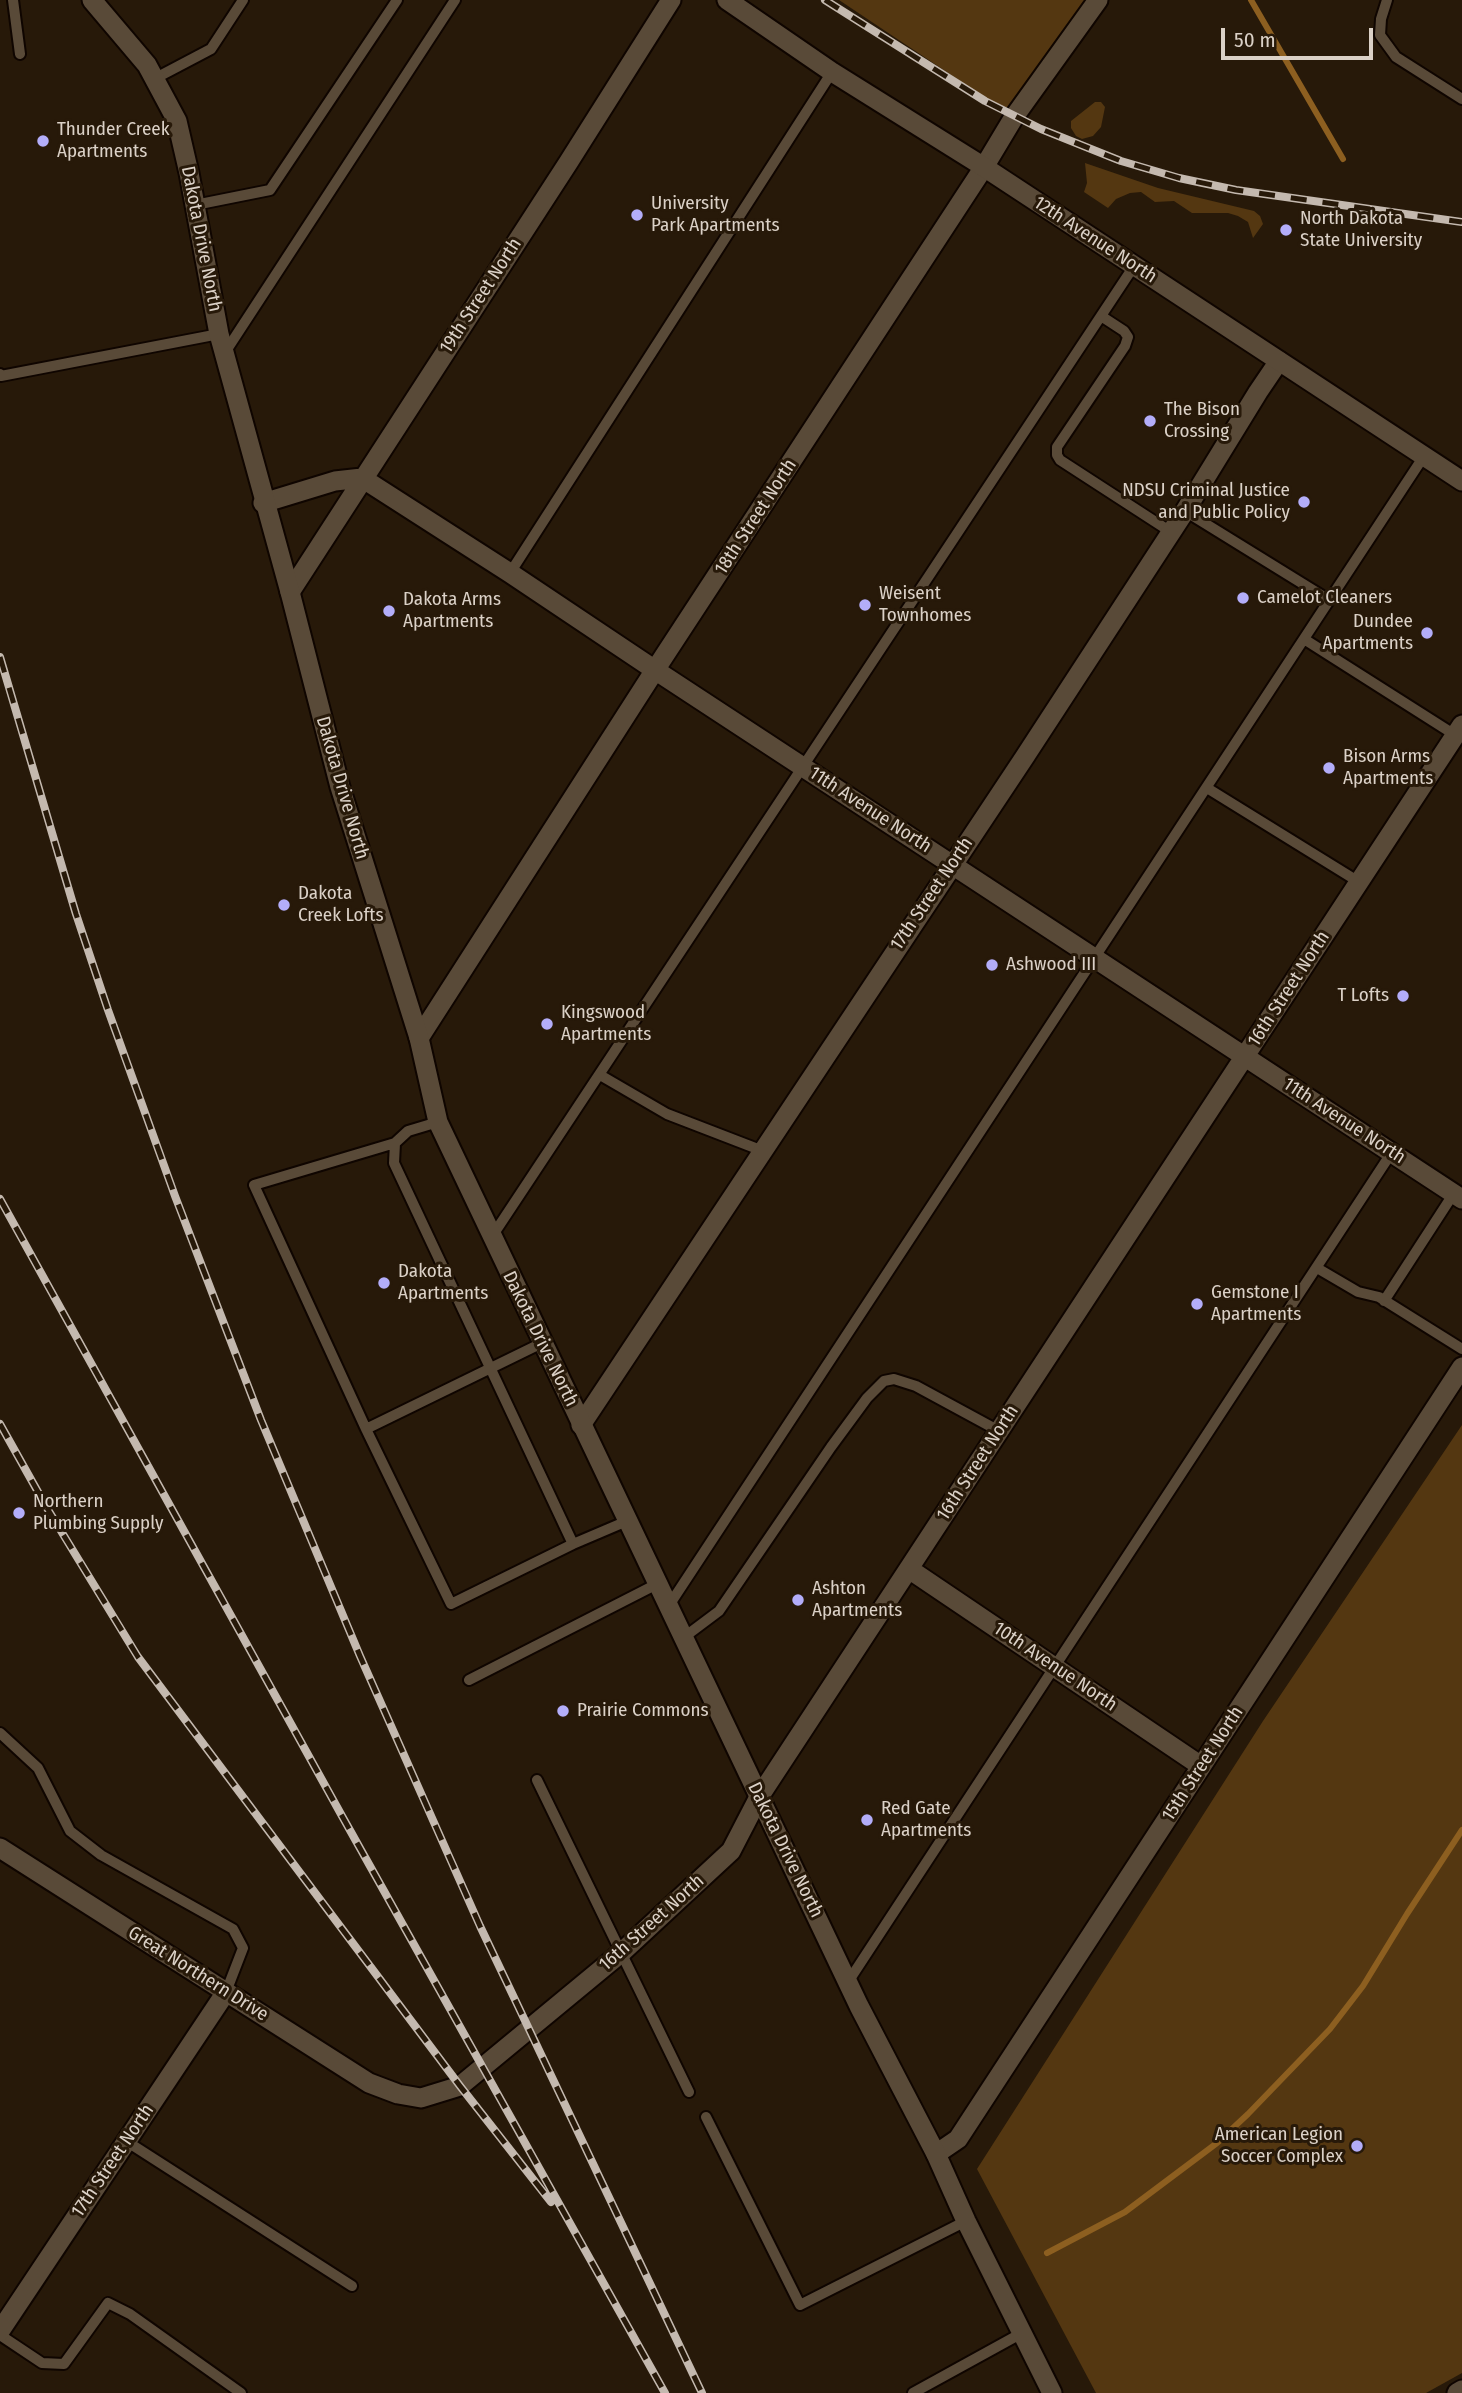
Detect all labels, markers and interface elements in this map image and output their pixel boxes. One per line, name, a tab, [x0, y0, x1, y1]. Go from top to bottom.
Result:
scale bar	[1224, 14, 1376, 58]
text: 50 m	[1234, 27, 1276, 53]
place label: Thunder Creek Apartments	[57, 119, 170, 163]
marker: Thunder Creek Apartments	[35, 133, 51, 149]
street label: Dakota Drive North	[176, 164, 226, 314]
street label: 12th Avenue North	[1029, 192, 1161, 288]
place label: University Park Apartments	[651, 193, 780, 237]
marker: University Park Apartments	[629, 207, 645, 223]
place label: North Dakota State University	[1300, 208, 1422, 252]
marker: North Dakota State University	[1278, 222, 1294, 238]
street label: 19th Street North	[435, 234, 527, 358]
place label: The Bison Crossing	[1164, 399, 1240, 443]
marker: The Bison Crossing	[1142, 413, 1158, 429]
street label: 18th Street North	[710, 455, 802, 579]
place label: NDSU Criminal Justice and Public Policy	[1122, 480, 1290, 524]
marker: NDSU Criminal Justice and Public Policy	[1296, 494, 1312, 510]
place label: Weisent Townhomes	[879, 583, 971, 627]
place label: Camelot Cleaners	[1257, 587, 1392, 609]
place label: Dakota Arms Apartments	[403, 589, 501, 633]
marker: Camelot Cleaners	[1235, 590, 1251, 606]
marker: Weisent Townhomes	[857, 597, 873, 613]
marker: Dakota Arms Apartments	[381, 603, 397, 619]
place label: Dundee Apartments	[1323, 611, 1413, 655]
marker: Dundee Apartments	[1419, 625, 1435, 641]
street label: Dakota Drive North	[311, 714, 373, 862]
place label: Bison Arms Apartments	[1343, 746, 1433, 790]
marker: Bison Arms Apartments	[1321, 760, 1337, 776]
street label: 11th Avenue North	[805, 762, 935, 858]
street label: 17th Street North	[886, 833, 978, 955]
place label: Dakota Creek Lofts	[298, 883, 384, 927]
marker: Dakota Creek Lofts	[276, 897, 292, 913]
street label: 16th Street North	[1243, 927, 1335, 1051]
place label: Ashwood III	[1006, 954, 1096, 976]
marker: Ashwood III	[984, 957, 1000, 973]
place label: T Lofts	[1338, 985, 1389, 1007]
marker: T Lofts	[1395, 988, 1411, 1004]
place label: Kingswood Apartments	[561, 1002, 651, 1046]
marker: Kingswood Apartments	[539, 1016, 555, 1032]
street label: 11th Avenue North	[1279, 1073, 1409, 1169]
place label: Dakota Apartments	[398, 1261, 488, 1305]
street label: Dakota Drive North	[497, 1268, 583, 1410]
marker: Dakota Apartments	[376, 1275, 392, 1291]
place label: Gemstone I Apartments	[1211, 1282, 1301, 1326]
marker: Gemstone I Apartments	[1189, 1296, 1205, 1312]
street label: 16th Street North	[932, 1401, 1024, 1525]
place label: Northern Plumbing Supply	[33, 1491, 163, 1535]
marker: Northern Plumbing Supply	[11, 1505, 27, 1521]
place label: Ashton Apartments	[812, 1578, 902, 1622]
marker: Ashton Apartments	[790, 1592, 806, 1608]
street label: 10th Avenue North	[989, 1617, 1121, 1717]
place label: Prairie Commons	[577, 1700, 709, 1722]
street label: 15th Street North	[1157, 1702, 1249, 1826]
marker: Prairie Commons	[555, 1703, 571, 1719]
street label: Dakota Drive North	[742, 1779, 828, 1921]
place label: Red Gate Apartments	[881, 1798, 971, 1842]
marker: Red Gate Apartments	[859, 1812, 875, 1828]
street label: 16th Street North	[595, 1870, 709, 1976]
street label: Great Northern Drive	[124, 1922, 272, 2026]
street label: 17th Street North	[67, 2100, 159, 2222]
place label: American Legion Soccer Complex	[1215, 2124, 1343, 2168]
marker: American Legion Soccer Complex	[1349, 2138, 1365, 2154]

